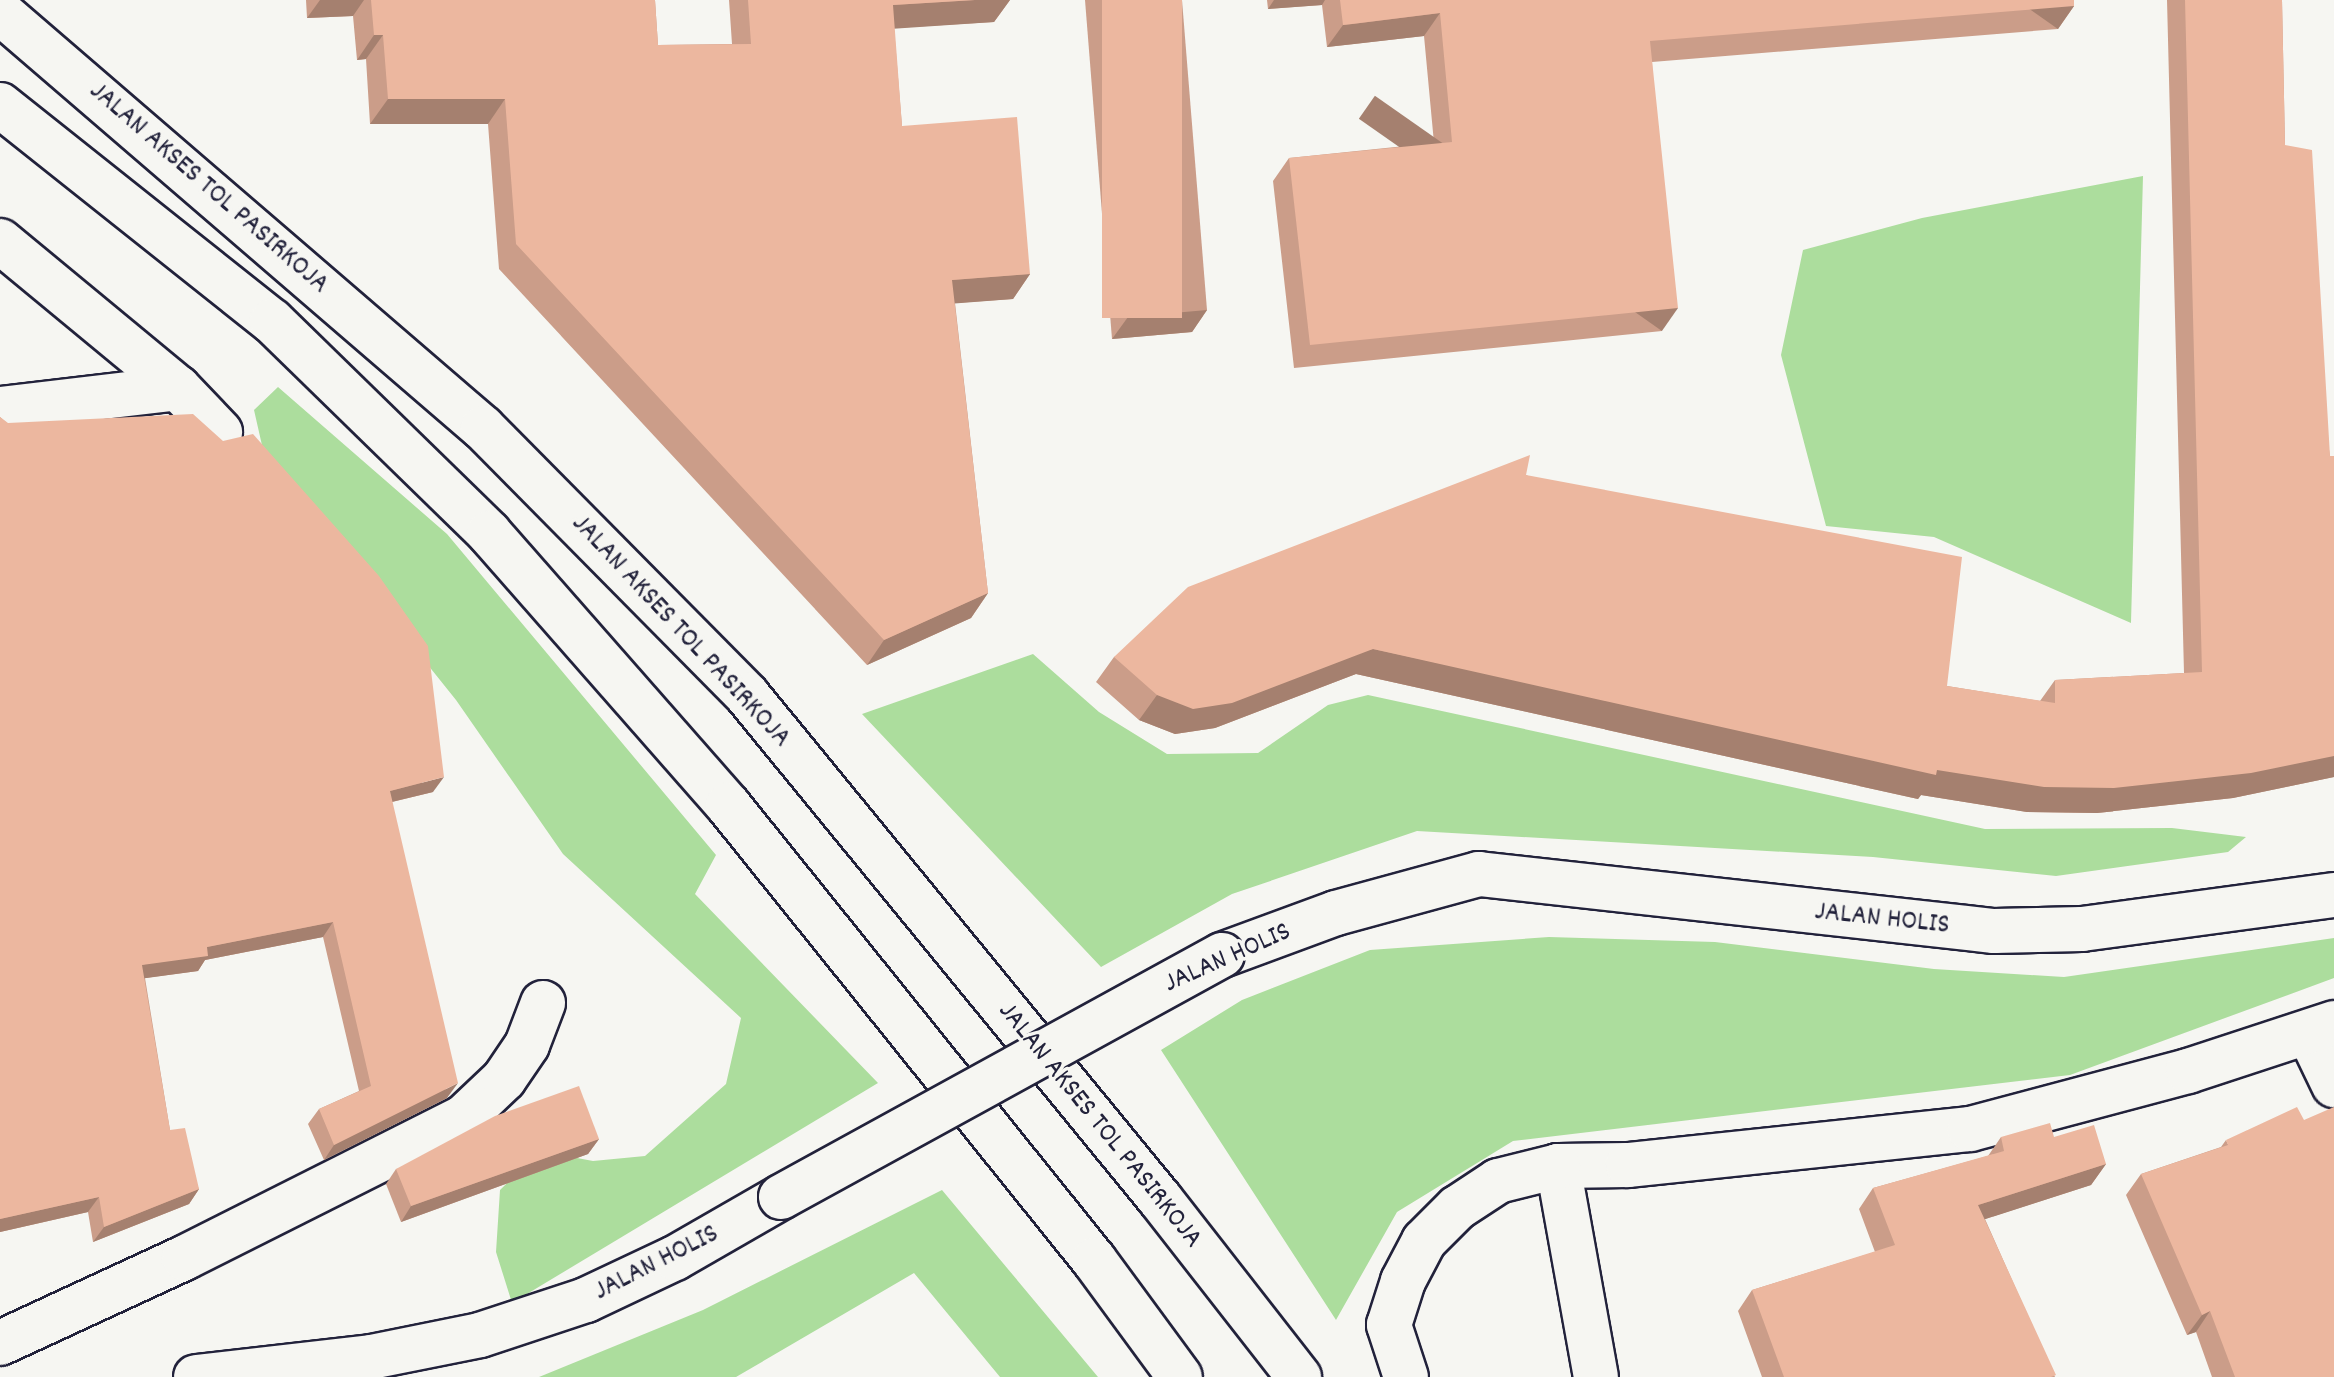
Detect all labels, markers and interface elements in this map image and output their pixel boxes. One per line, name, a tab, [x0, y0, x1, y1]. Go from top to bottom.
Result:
street label: JALAN AKSES TOL PASIRKOJA	[81, 76, 335, 302]
street label: JALAN AKSES TOL PASIRKOJA	[563, 508, 797, 756]
street label: JALAN HOLIS	[1813, 896, 1951, 944]
street label: JALAN HOLIS	[1159, 916, 1297, 1002]
street label: JALAN AKSES TOL PASIRKOJA	[989, 996, 1209, 1256]
street label: JALAN HOLIS	[589, 1218, 725, 1310]

